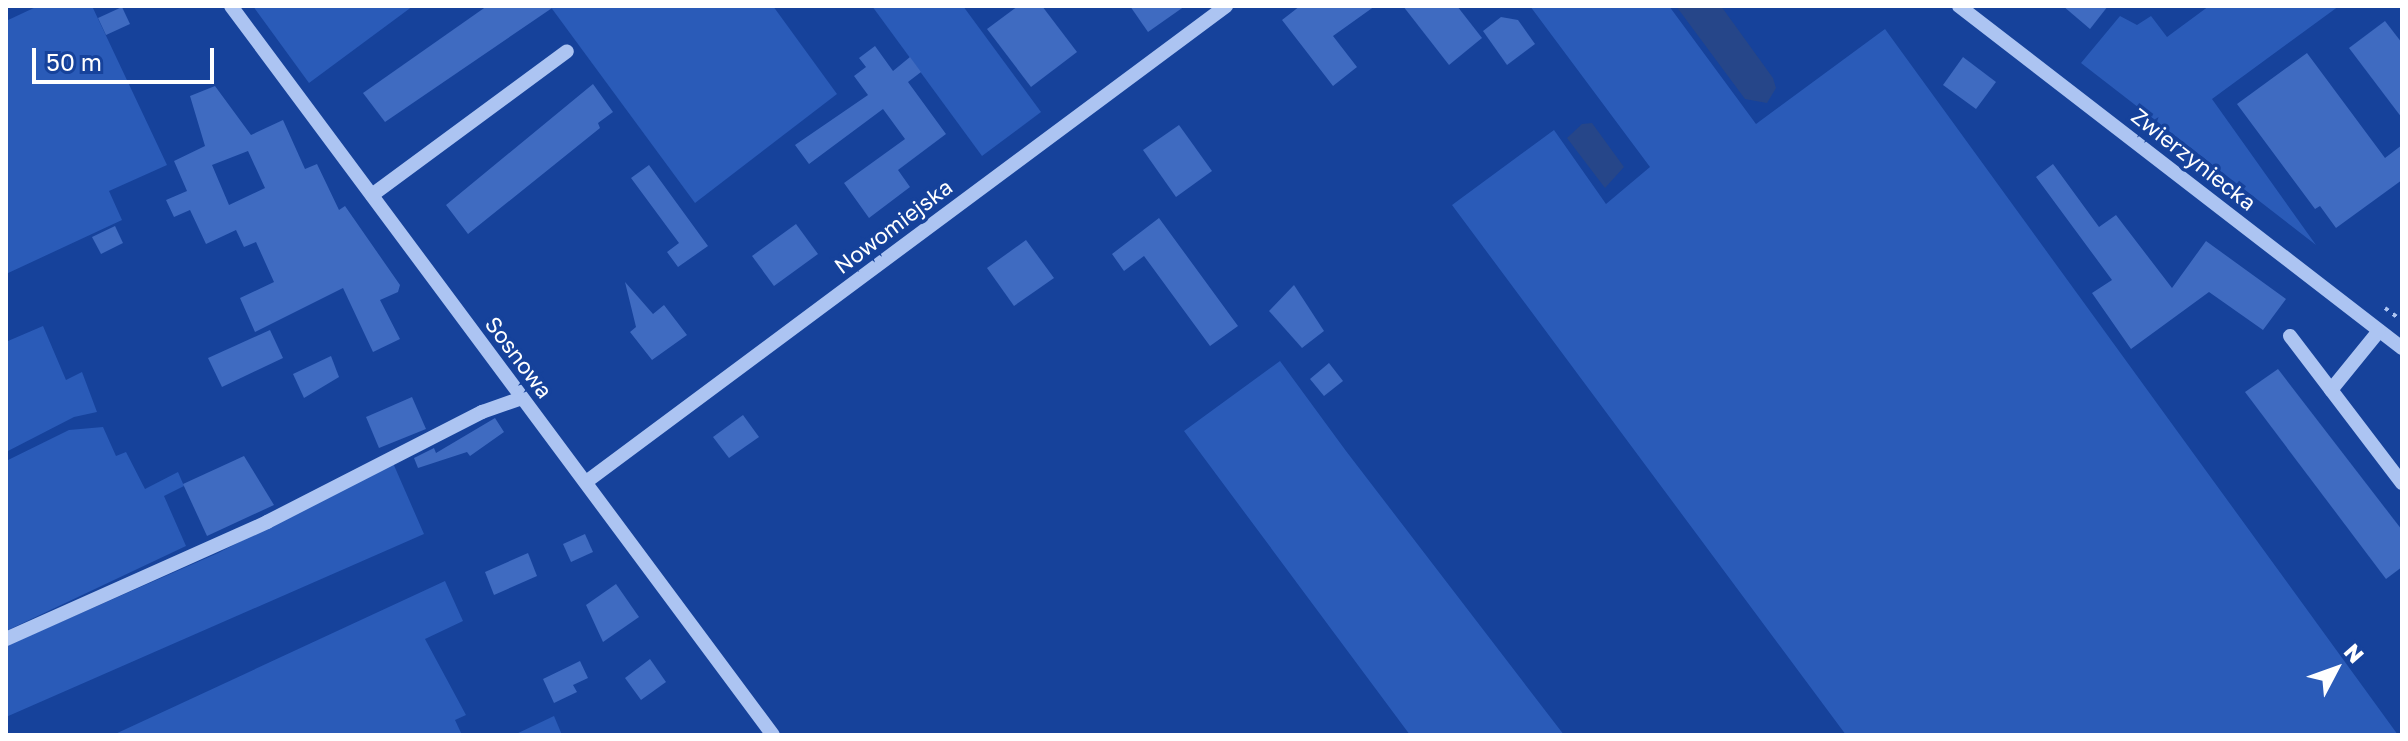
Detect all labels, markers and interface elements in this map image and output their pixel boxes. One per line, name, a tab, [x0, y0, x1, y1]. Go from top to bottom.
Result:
scale bar	[36, 32, 218, 82]
text: 50 m	[46, 47, 102, 76]
street label: Zwierzyniecka	[2127, 102, 2261, 216]
street label: Nowomiejska	[829, 173, 957, 279]
street label: Sosnowa	[480, 311, 558, 403]
north arrow	[2296, 629, 2376, 709]
text: N	[2339, 638, 2370, 668]

